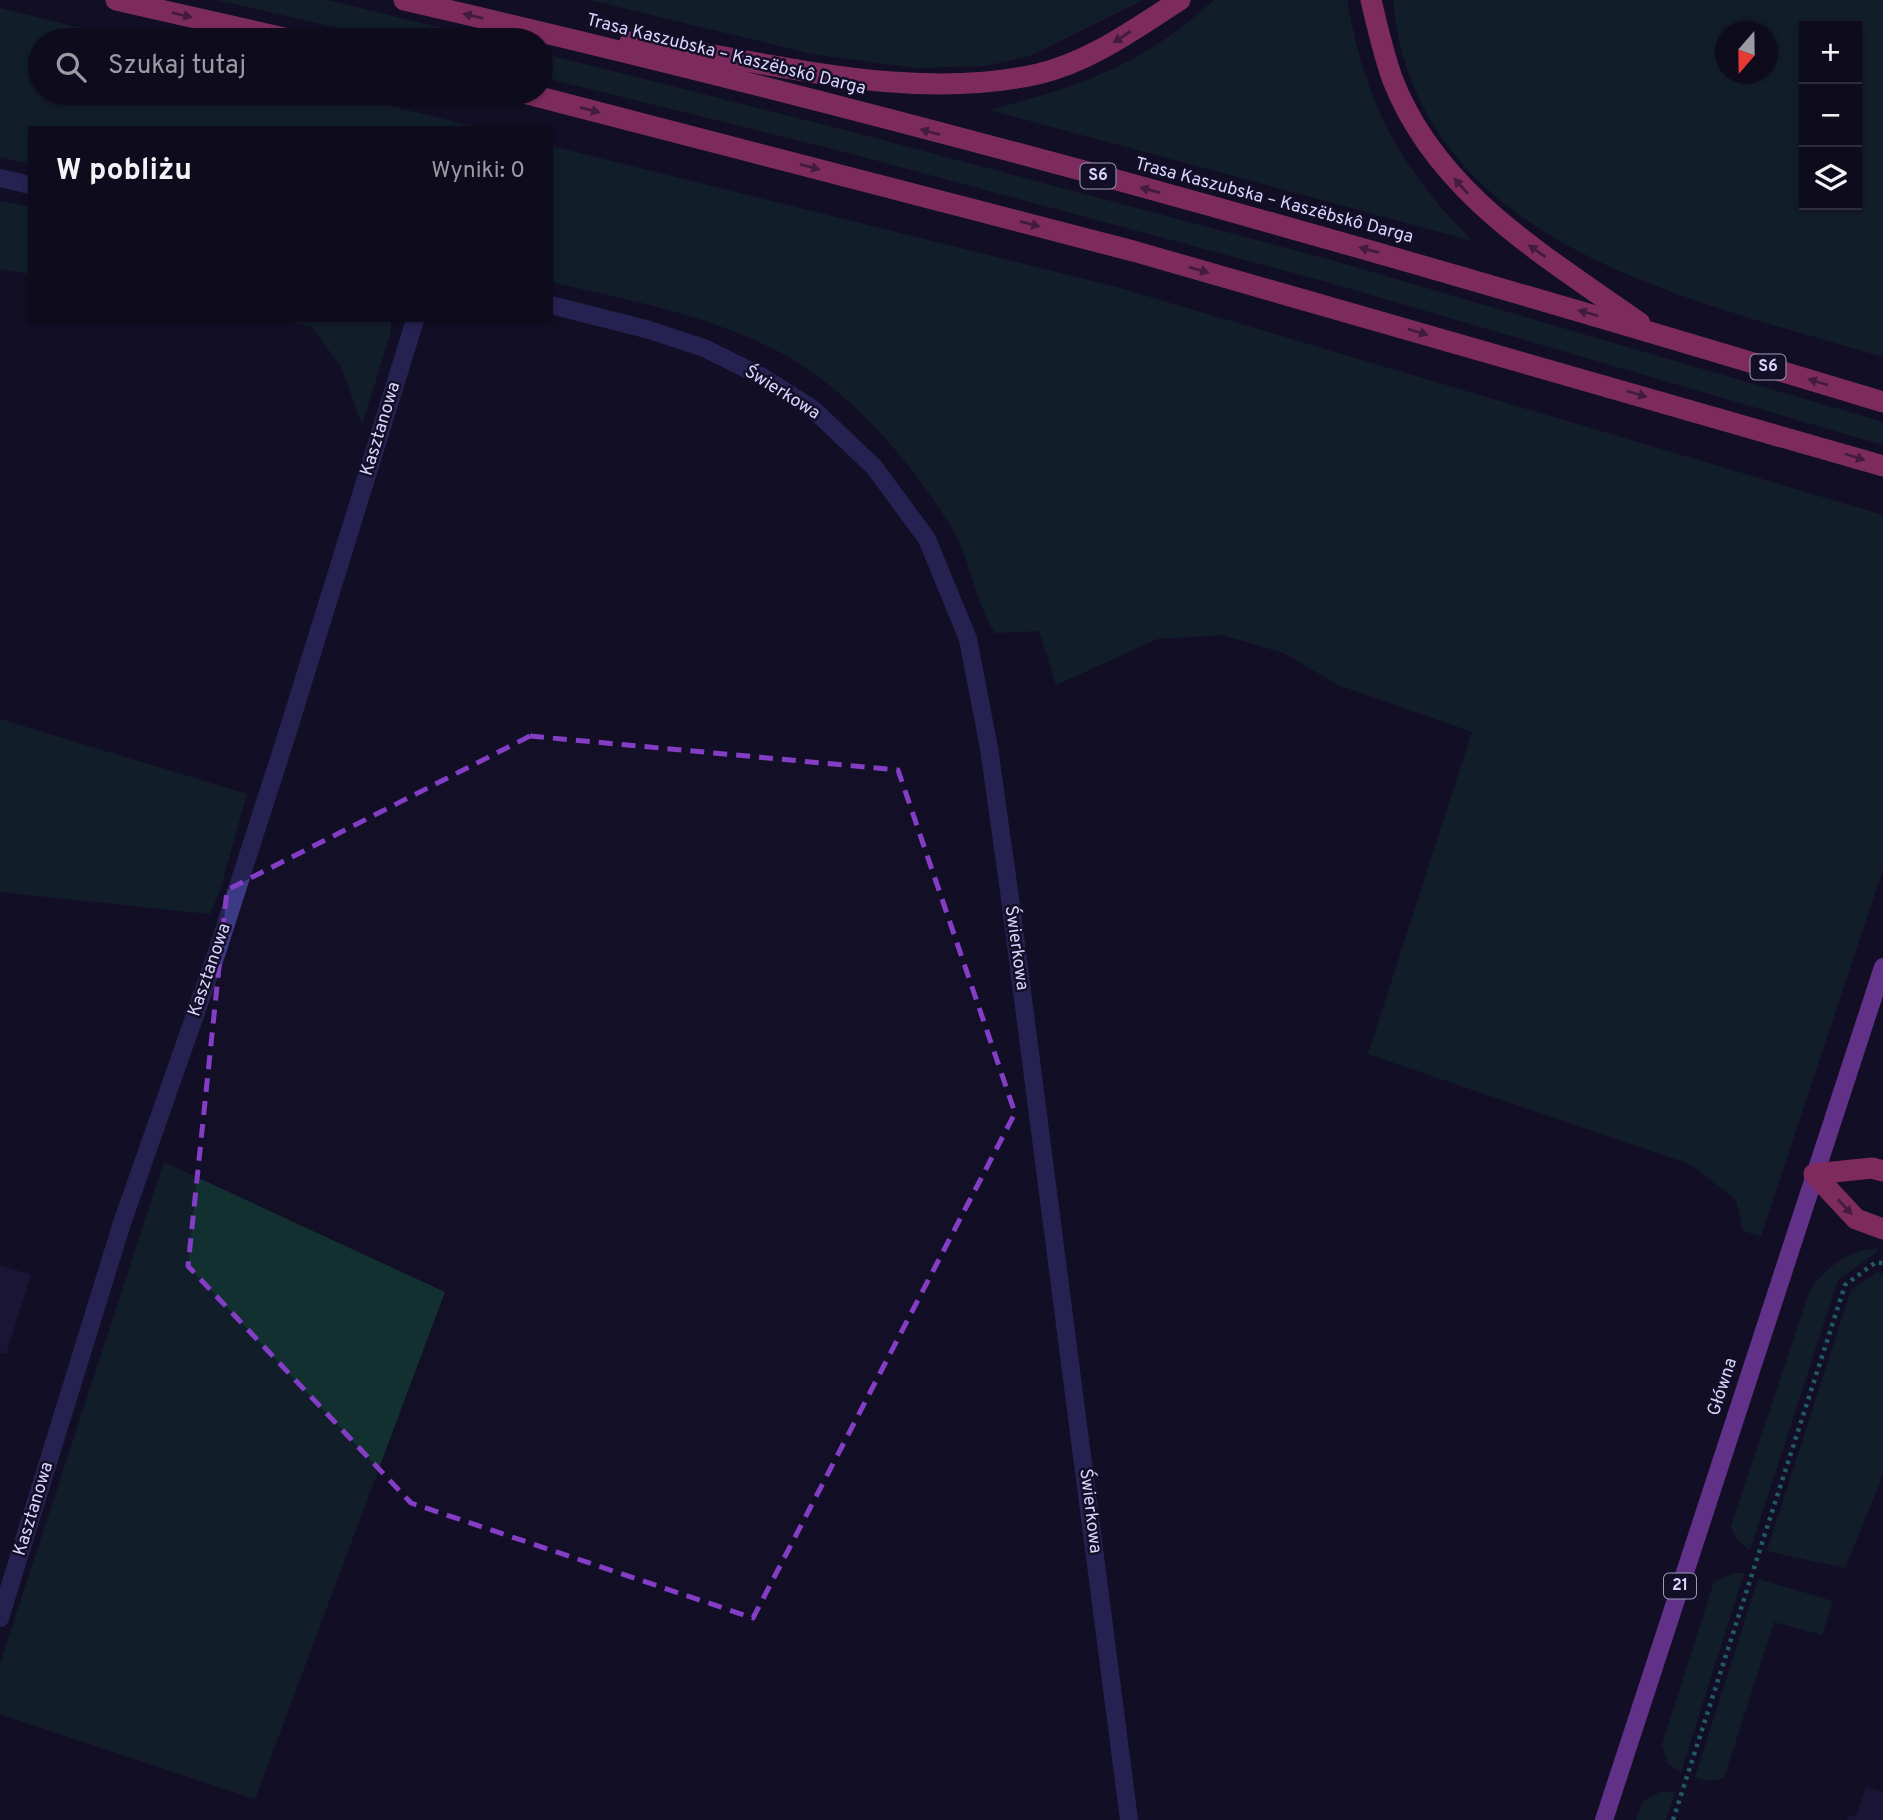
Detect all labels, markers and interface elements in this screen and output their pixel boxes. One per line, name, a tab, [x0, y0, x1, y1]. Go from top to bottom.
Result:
street label: Trasa Kaszubska – Kaszëbskô Darga	[584, 9, 868, 101]
one-way arrow	[171, 10, 193, 21]
one-way arrow	[462, 10, 484, 21]
north arrow	[1715, 21, 1778, 84]
map controls	[1799, 21, 1862, 210]
button: +	[1799, 21, 1862, 84]
search box	[28, 28, 553, 105]
one-way arrow	[1112, 30, 1132, 43]
icon: search	[52, 48, 90, 86]
text: Szukaj tutaj	[108, 50, 246, 83]
button: −	[1799, 84, 1862, 147]
one-way arrow	[579, 105, 601, 116]
one-way arrow	[919, 126, 940, 136]
button: layers	[1799, 147, 1862, 210]
text: W pobliżu	[56, 153, 192, 190]
street label: Trasa Kaszubska – Kaszëbskô Darga	[1132, 153, 1416, 249]
text: Wyniki: 0	[431, 157, 525, 186]
one-way arrow	[799, 162, 821, 173]
road number: S6	[1080, 164, 1116, 188]
one-way arrow	[1454, 177, 1469, 194]
one-way arrow	[1138, 184, 1160, 195]
one-way arrow	[1019, 219, 1041, 230]
one-way arrow	[1528, 244, 1546, 258]
one-way arrow	[1358, 245, 1379, 255]
one-way arrow	[1189, 265, 1210, 275]
one-way arrow	[1577, 308, 1598, 318]
one-way arrow	[1407, 327, 1429, 338]
road number: S6	[1750, 354, 1786, 380]
street label: Świerkowa	[740, 359, 825, 425]
one-way arrow	[1807, 377, 1828, 387]
street label: Kasztanowa	[356, 379, 406, 479]
one-way arrow	[1626, 390, 1647, 400]
one-way arrow	[1845, 452, 1866, 463]
street label: Świerkowa	[999, 904, 1035, 992]
street label: Kasztanowa	[183, 920, 237, 1020]
one-way arrow	[1836, 1198, 1852, 1215]
street label: Główna	[1703, 1355, 1743, 1419]
street label: Kasztanowa	[9, 1459, 59, 1559]
street label: Świerkowa	[1073, 1467, 1109, 1555]
road number: 21	[1664, 1574, 1696, 1598]

